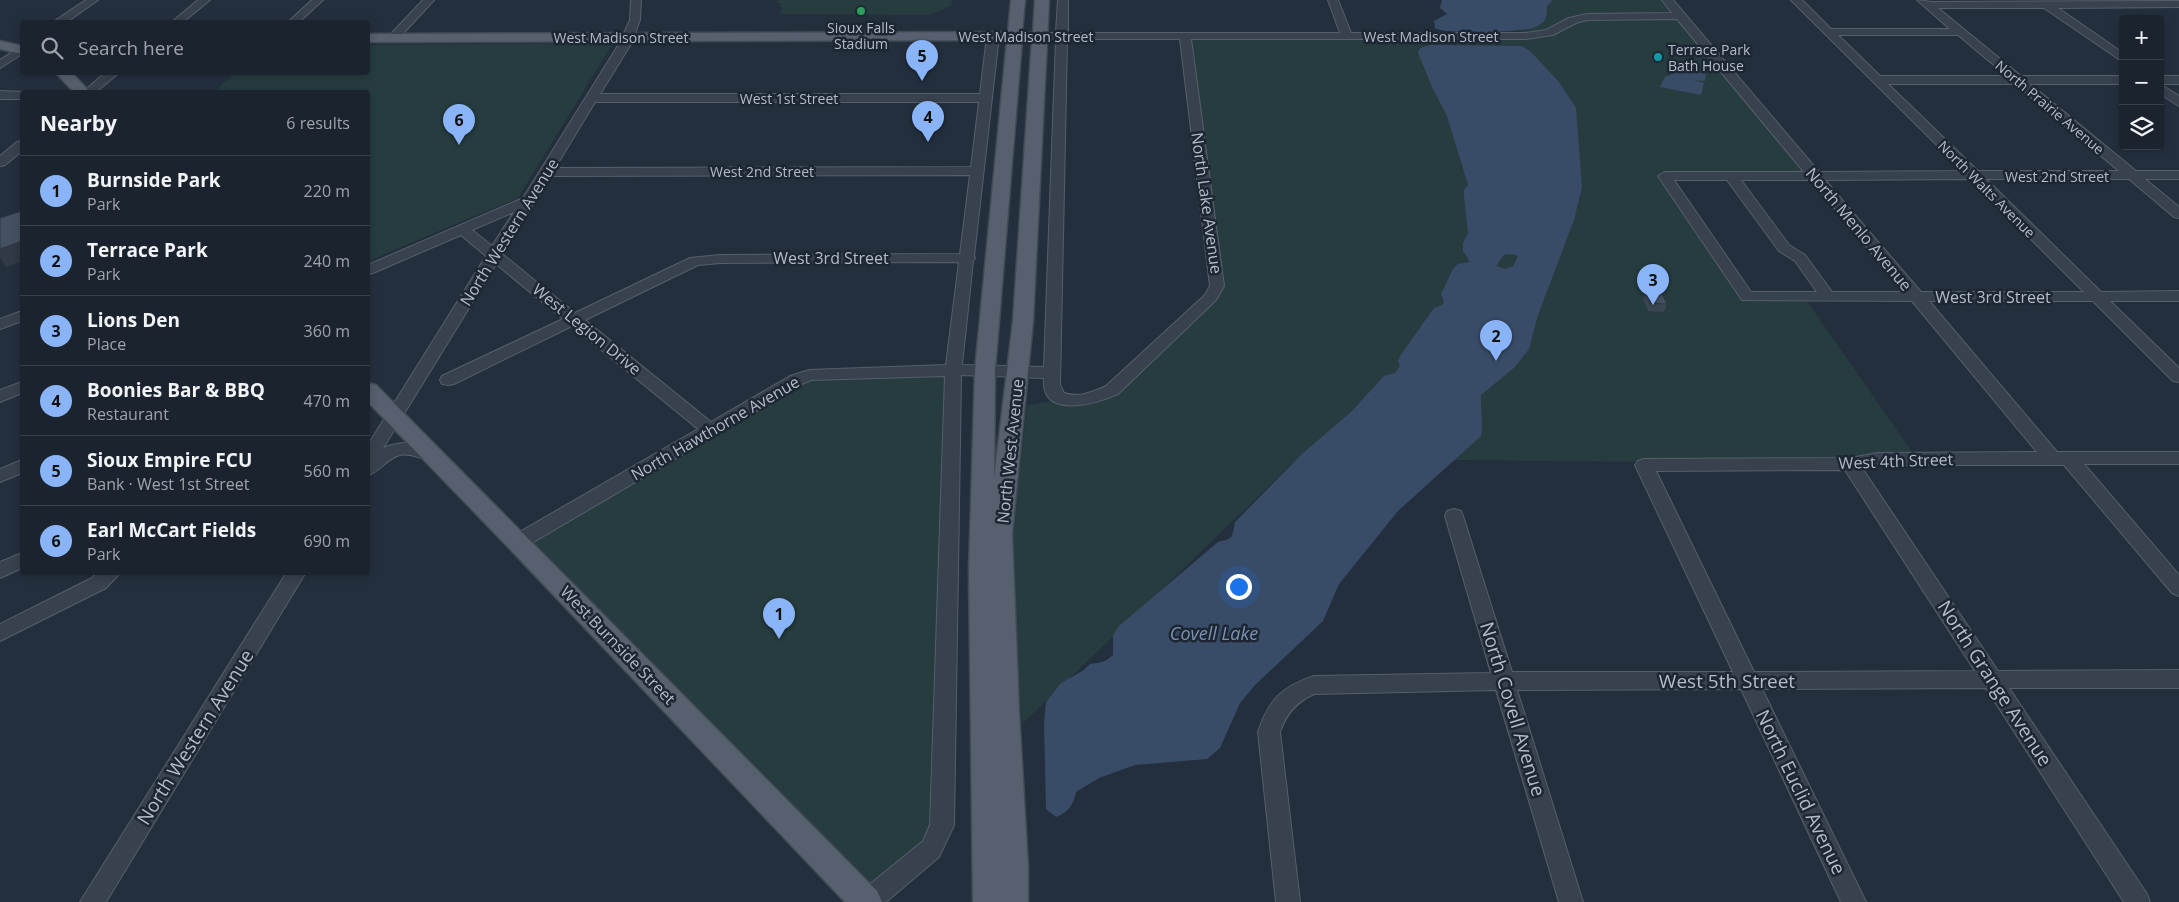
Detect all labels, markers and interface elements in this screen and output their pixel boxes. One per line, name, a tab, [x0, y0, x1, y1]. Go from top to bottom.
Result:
marker: Sioux Falls Stadium	[855, 5, 867, 17]
map controls	[2119, 15, 2164, 150]
button: +	[2119, 15, 2164, 60]
place label: Sioux Falls Stadium	[827, 18, 895, 53]
search box	[20, 20, 370, 75]
street label: West Madison Street	[959, 27, 1093, 46]
street label: West Madison Street	[1364, 27, 1498, 46]
street label: West Madison Street	[554, 28, 688, 47]
icon: search	[38, 34, 66, 62]
text: Search here	[78, 35, 184, 61]
pin: 5	[906, 40, 938, 81]
place label: Terrace Park Bath House	[1668, 40, 1751, 75]
marker: Terrace Park Bath House	[1652, 51, 1664, 63]
street label: North Prairie Avenue	[1991, 56, 2109, 158]
button: −	[2119, 60, 2164, 105]
street label: West 1st Street	[740, 89, 838, 108]
pin: 4	[912, 101, 944, 142]
pin: 6	[443, 104, 475, 145]
button: layers	[2119, 105, 2164, 150]
text: Nearby	[40, 109, 117, 137]
text: 6 results	[286, 112, 350, 134]
street label: North Lake Avenue	[1186, 131, 1228, 275]
street label: North Walts Avenue	[1934, 136, 2040, 242]
street label: North Western Avenue	[455, 154, 563, 310]
street label: West 2nd Street	[710, 162, 814, 181]
street label: North Menlo Avenue	[1801, 163, 1917, 295]
text: Burnside Park	[87, 167, 221, 193]
street label: West 2nd Street	[2005, 167, 2109, 186]
text: 1	[51, 180, 61, 202]
text: 220 m	[304, 180, 350, 202]
text: Park	[87, 193, 120, 215]
text: Terrace Park	[87, 237, 208, 263]
street label: West 3rd Street	[773, 247, 889, 269]
text: 2	[51, 250, 61, 272]
text: 240 m	[304, 250, 350, 272]
text: Park	[87, 263, 120, 285]
pin: 3	[1637, 264, 1669, 305]
street label: West Legion Drive	[528, 278, 646, 380]
street label: West 3rd Street	[1935, 286, 2051, 308]
text: Lions Den	[87, 307, 180, 333]
text: 3	[51, 320, 61, 342]
text: 360 m	[304, 320, 350, 342]
pin: 2	[1480, 320, 1512, 361]
text: Place	[87, 333, 126, 355]
street label: North Hawthorne Avenue	[627, 371, 803, 485]
text: Boonies Bar & BBQ	[87, 377, 265, 403]
street label: North West Avenue	[991, 378, 1029, 524]
text: 4	[51, 390, 61, 412]
text: 470 m	[304, 390, 350, 412]
text: Restaurant	[87, 403, 169, 425]
text: Sioux Empire FCU	[87, 447, 252, 473]
street label: West 4th Street	[1838, 448, 1954, 474]
text: 5	[51, 460, 61, 482]
text: 560 m	[304, 460, 350, 482]
text: Bank · West 1st Street	[87, 473, 250, 495]
text: Earl McCart Fields	[87, 517, 256, 543]
text: 6	[51, 530, 61, 552]
text: 690 m	[304, 530, 350, 552]
text: Park	[87, 543, 120, 565]
your location	[1226, 574, 1252, 600]
street label: West Burnside Street	[556, 581, 681, 709]
street label: North Grange Avenue	[1932, 595, 2058, 771]
pin: 1	[763, 598, 795, 639]
street label: North Covell Avenue	[1474, 619, 1552, 799]
water label: Covell Lake	[1170, 621, 1258, 645]
street label: North Western Avenue	[130, 644, 260, 830]
street label: West 5th Street	[1659, 668, 1795, 694]
street label: North Euclid Avenue	[1750, 705, 1852, 879]

